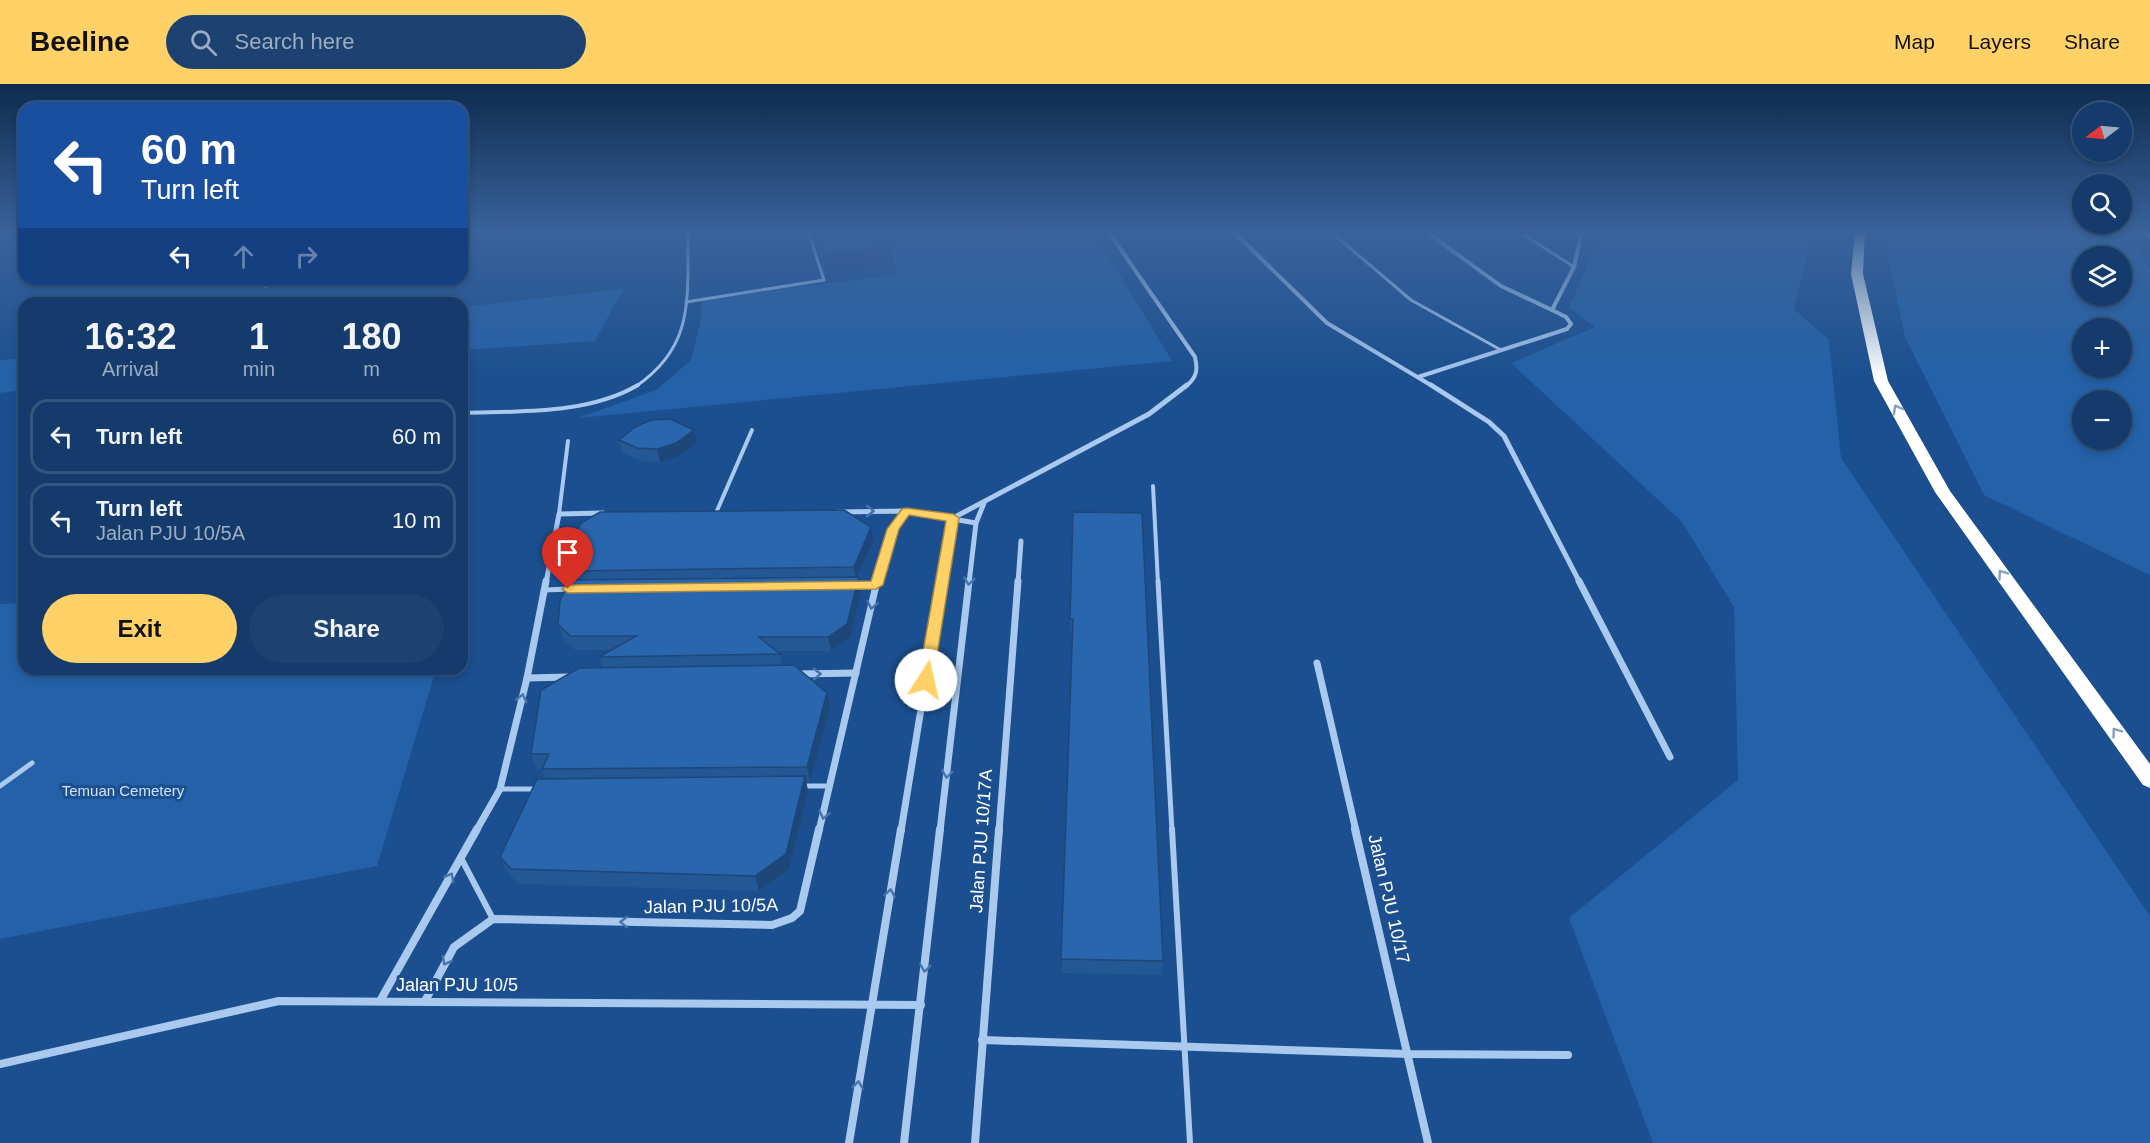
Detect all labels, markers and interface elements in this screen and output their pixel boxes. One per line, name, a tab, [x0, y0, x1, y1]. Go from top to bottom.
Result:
search box	[166, 15, 586, 69]
text: Beeline	[30, 26, 130, 57]
icon: search	[187, 26, 220, 59]
text: Search here	[235, 29, 354, 54]
text: Map	[1894, 30, 1935, 53]
text: Layers	[1968, 30, 2031, 53]
text: Share	[2064, 30, 2120, 53]
north arrow	[2072, 102, 2132, 162]
map controls	[2072, 102, 2132, 450]
icon: left	[42, 126, 120, 204]
text: 60 m	[141, 126, 237, 173]
button: search	[2072, 174, 2132, 234]
text: Turn left	[141, 175, 239, 205]
icon: left	[164, 240, 197, 273]
icon: ahead	[227, 240, 260, 273]
icon: right	[290, 240, 323, 273]
button: layers	[2072, 246, 2132, 306]
text: 16:32	[84, 316, 176, 357]
text: 1	[249, 316, 269, 357]
text: 180	[341, 316, 402, 357]
button: +	[2072, 318, 2132, 378]
text: Arrival	[102, 358, 159, 380]
text: min	[243, 358, 275, 380]
text: m	[363, 358, 380, 380]
button: −	[2072, 390, 2132, 450]
one-way arrow	[1893, 405, 1905, 416]
icon: left	[45, 420, 78, 453]
text: Turn left	[96, 424, 182, 449]
text: 60 m	[392, 424, 441, 449]
text: Turn left	[96, 496, 182, 521]
icon: left	[45, 504, 78, 537]
one-way arrow	[865, 505, 874, 518]
text: 10 m	[392, 508, 441, 533]
text: Jalan PJU 10/5A	[96, 522, 245, 544]
pin	[542, 527, 593, 589]
icon: arrive	[551, 536, 584, 569]
one-way arrow	[1998, 569, 2009, 580]
one-way arrow	[964, 576, 976, 585]
button: Exit	[42, 594, 237, 663]
button: Share	[249, 594, 444, 663]
one-way arrow	[866, 599, 879, 609]
position arrow	[894, 648, 958, 712]
one-way arrow	[812, 668, 821, 680]
one-way arrow	[515, 693, 528, 703]
one-way arrow	[2112, 728, 2123, 739]
street label: Jalan PJU 10/17A	[966, 768, 996, 914]
one-way arrow	[941, 770, 954, 779]
park label: Temuan Cemetery	[62, 782, 185, 799]
one-way arrow	[818, 810, 831, 820]
street label: Jalan PJU 10/17	[1364, 832, 1414, 966]
one-way arrow	[443, 873, 454, 884]
one-way arrow	[883, 888, 896, 898]
street label: Jalan PJU 10/5A	[644, 895, 778, 917]
one-way arrow	[619, 916, 628, 928]
one-way arrow	[442, 955, 453, 966]
one-way arrow	[919, 964, 932, 973]
street label: Jalan PJU 10/5	[396, 975, 518, 995]
one-way arrow	[852, 1081, 864, 1090]

